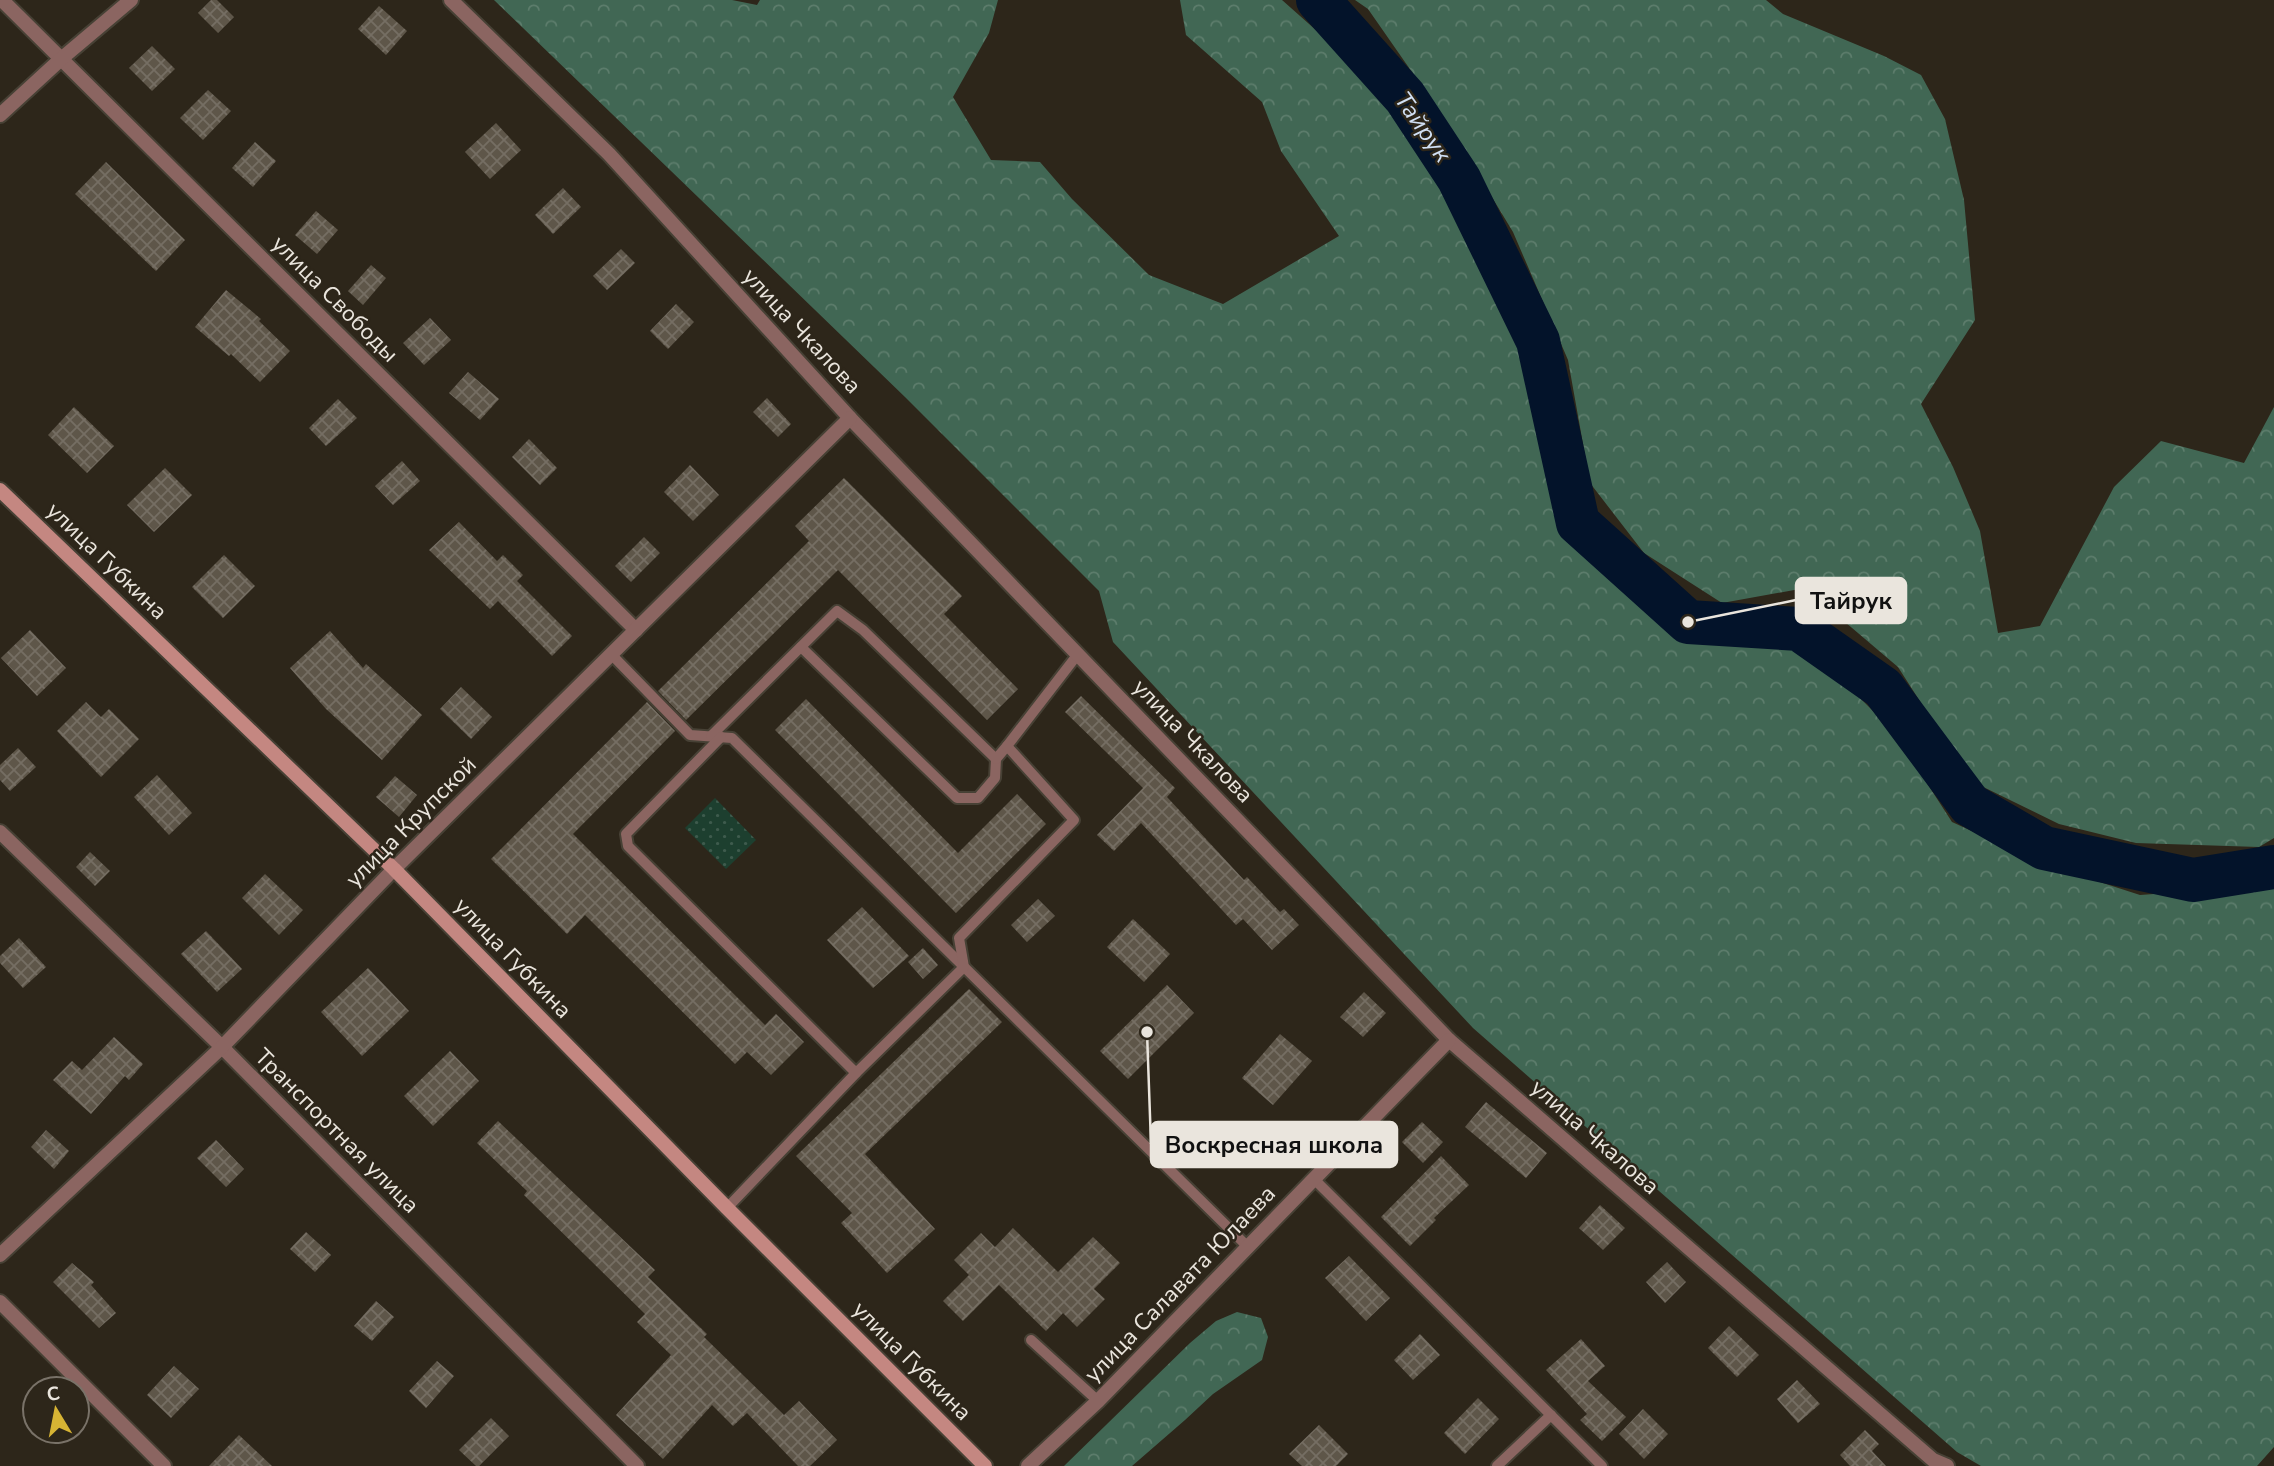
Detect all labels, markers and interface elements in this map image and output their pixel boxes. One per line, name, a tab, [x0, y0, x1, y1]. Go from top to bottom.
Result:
water label: Тайрук	[1387, 86, 1459, 169]
street label: улица Свободы	[265, 229, 405, 369]
street label: улица Чкалова	[736, 261, 868, 401]
street label: улица Губкина	[40, 495, 174, 627]
callout: Тайрук	[1796, 578, 1906, 623]
text: Тайрук	[1810, 585, 1893, 617]
street label: улица Чкалова	[1126, 672, 1260, 810]
street label: улица Крупской	[339, 750, 483, 894]
street label: улица Губкина	[447, 891, 579, 1025]
street label: Транспортная улица	[248, 1042, 426, 1220]
street label: улица Чкалова	[1524, 1072, 1666, 1202]
callout: Воскресная школа	[1151, 1122, 1397, 1167]
text: Воскресная школа	[1165, 1129, 1383, 1161]
street label: улица Салавата Юлаева	[1078, 1179, 1282, 1389]
street label: улица Губкина	[846, 1295, 978, 1427]
north arrow	[21, 1375, 91, 1445]
text: С	[45, 1380, 62, 1408]

